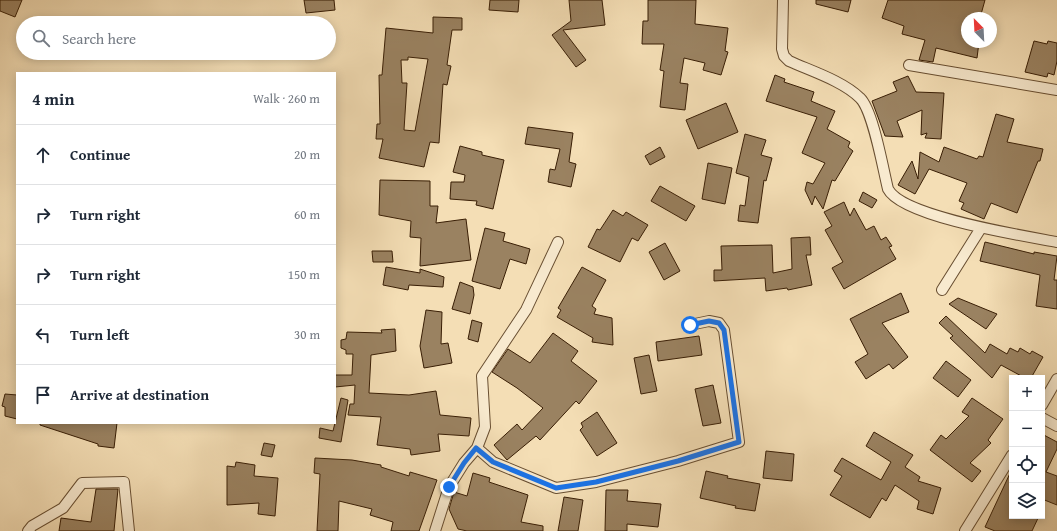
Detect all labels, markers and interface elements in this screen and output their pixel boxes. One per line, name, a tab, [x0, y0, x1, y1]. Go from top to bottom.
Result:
north arrow	[961, 12, 997, 48]
search box	[16, 16, 336, 60]
icon: search	[30, 27, 52, 49]
text: Search here	[62, 28, 136, 49]
text: 4 min	[32, 86, 74, 111]
text: Walk · 260 m	[253, 89, 320, 108]
icon: ahead	[32, 144, 54, 166]
text: Continue	[70, 144, 131, 165]
text: 20 m	[294, 145, 320, 164]
icon: right	[32, 204, 54, 226]
text: Turn right	[70, 204, 141, 225]
text: 60 m	[294, 205, 320, 224]
icon: right	[32, 264, 54, 286]
text: Turn right	[70, 264, 141, 285]
text: 150 m	[288, 265, 320, 284]
route start	[681, 316, 699, 334]
icon: left	[32, 324, 54, 346]
text: Turn left	[70, 324, 129, 345]
text: 30 m	[294, 325, 320, 344]
map controls	[1009, 375, 1045, 519]
button: +	[1009, 375, 1045, 411]
icon: arrive	[32, 384, 54, 406]
text: Arrive at destination	[70, 384, 209, 405]
button: −	[1009, 411, 1045, 447]
button: locate	[1009, 447, 1045, 483]
route end	[440, 478, 458, 496]
button: layers	[1009, 483, 1045, 519]

